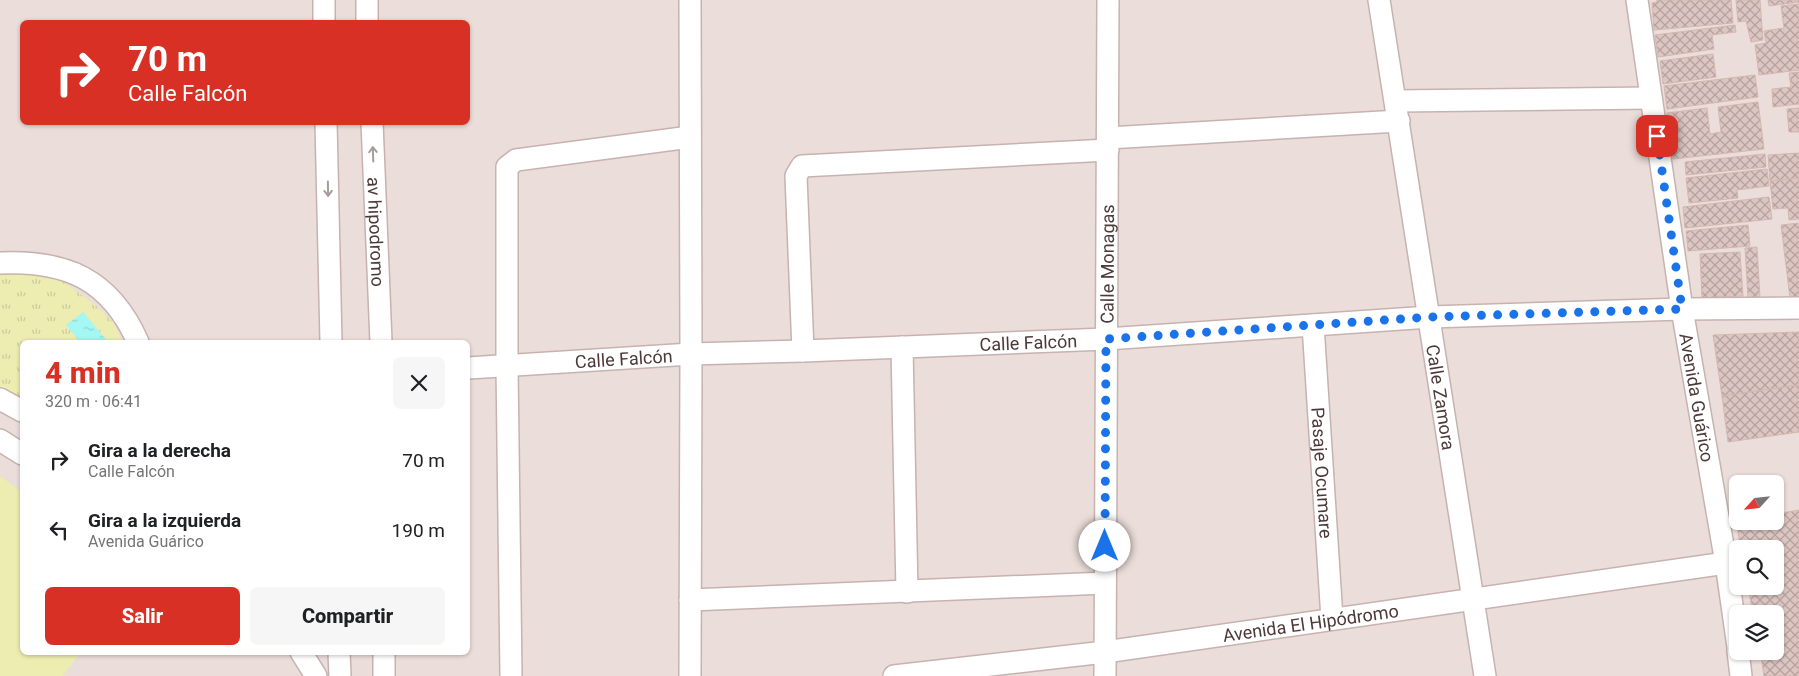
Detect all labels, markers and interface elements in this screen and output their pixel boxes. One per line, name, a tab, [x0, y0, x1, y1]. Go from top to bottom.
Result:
text: 70 m	[128, 39, 207, 80]
icon: right	[45, 40, 110, 105]
text: Calle Falcón	[128, 81, 247, 106]
pin	[1636, 115, 1678, 157]
icon: arrive	[1643, 122, 1671, 150]
one-way arrow	[368, 146, 378, 162]
street label: av hipodromo	[364, 177, 389, 287]
one-way arrow	[323, 180, 333, 196]
street label: Calle Monagas	[1096, 204, 1118, 324]
street label: Calle Falcón	[979, 330, 1078, 355]
street label: Avenida Guárico	[1676, 331, 1719, 463]
street label: Calle Zamora	[1423, 343, 1460, 451]
street label: Calle Falcón	[574, 345, 673, 372]
text: 4 min	[45, 355, 121, 390]
button: close	[393, 357, 445, 409]
text: 320 m · 06:41	[45, 392, 142, 411]
street label: Pasaje Ocumare	[1308, 406, 1337, 539]
text: Gira a la derecha	[88, 439, 231, 462]
icon: right	[45, 446, 73, 474]
text: 70 m	[402, 449, 445, 472]
text: Calle Falcón	[88, 462, 175, 481]
north arrow	[1729, 475, 1784, 530]
map controls	[1729, 475, 1784, 660]
text: Gira a la izquierda	[88, 509, 241, 532]
icon: left	[45, 516, 73, 544]
text: 190 m	[392, 519, 445, 542]
position arrow	[1078, 519, 1130, 571]
text: Avenida Guárico	[88, 532, 204, 551]
button: search	[1729, 540, 1784, 595]
button: Salir	[45, 587, 240, 645]
button: Compartir	[250, 587, 445, 645]
street label: Avenida El Hipódromo	[1221, 600, 1400, 646]
button: layers	[1729, 605, 1784, 660]

